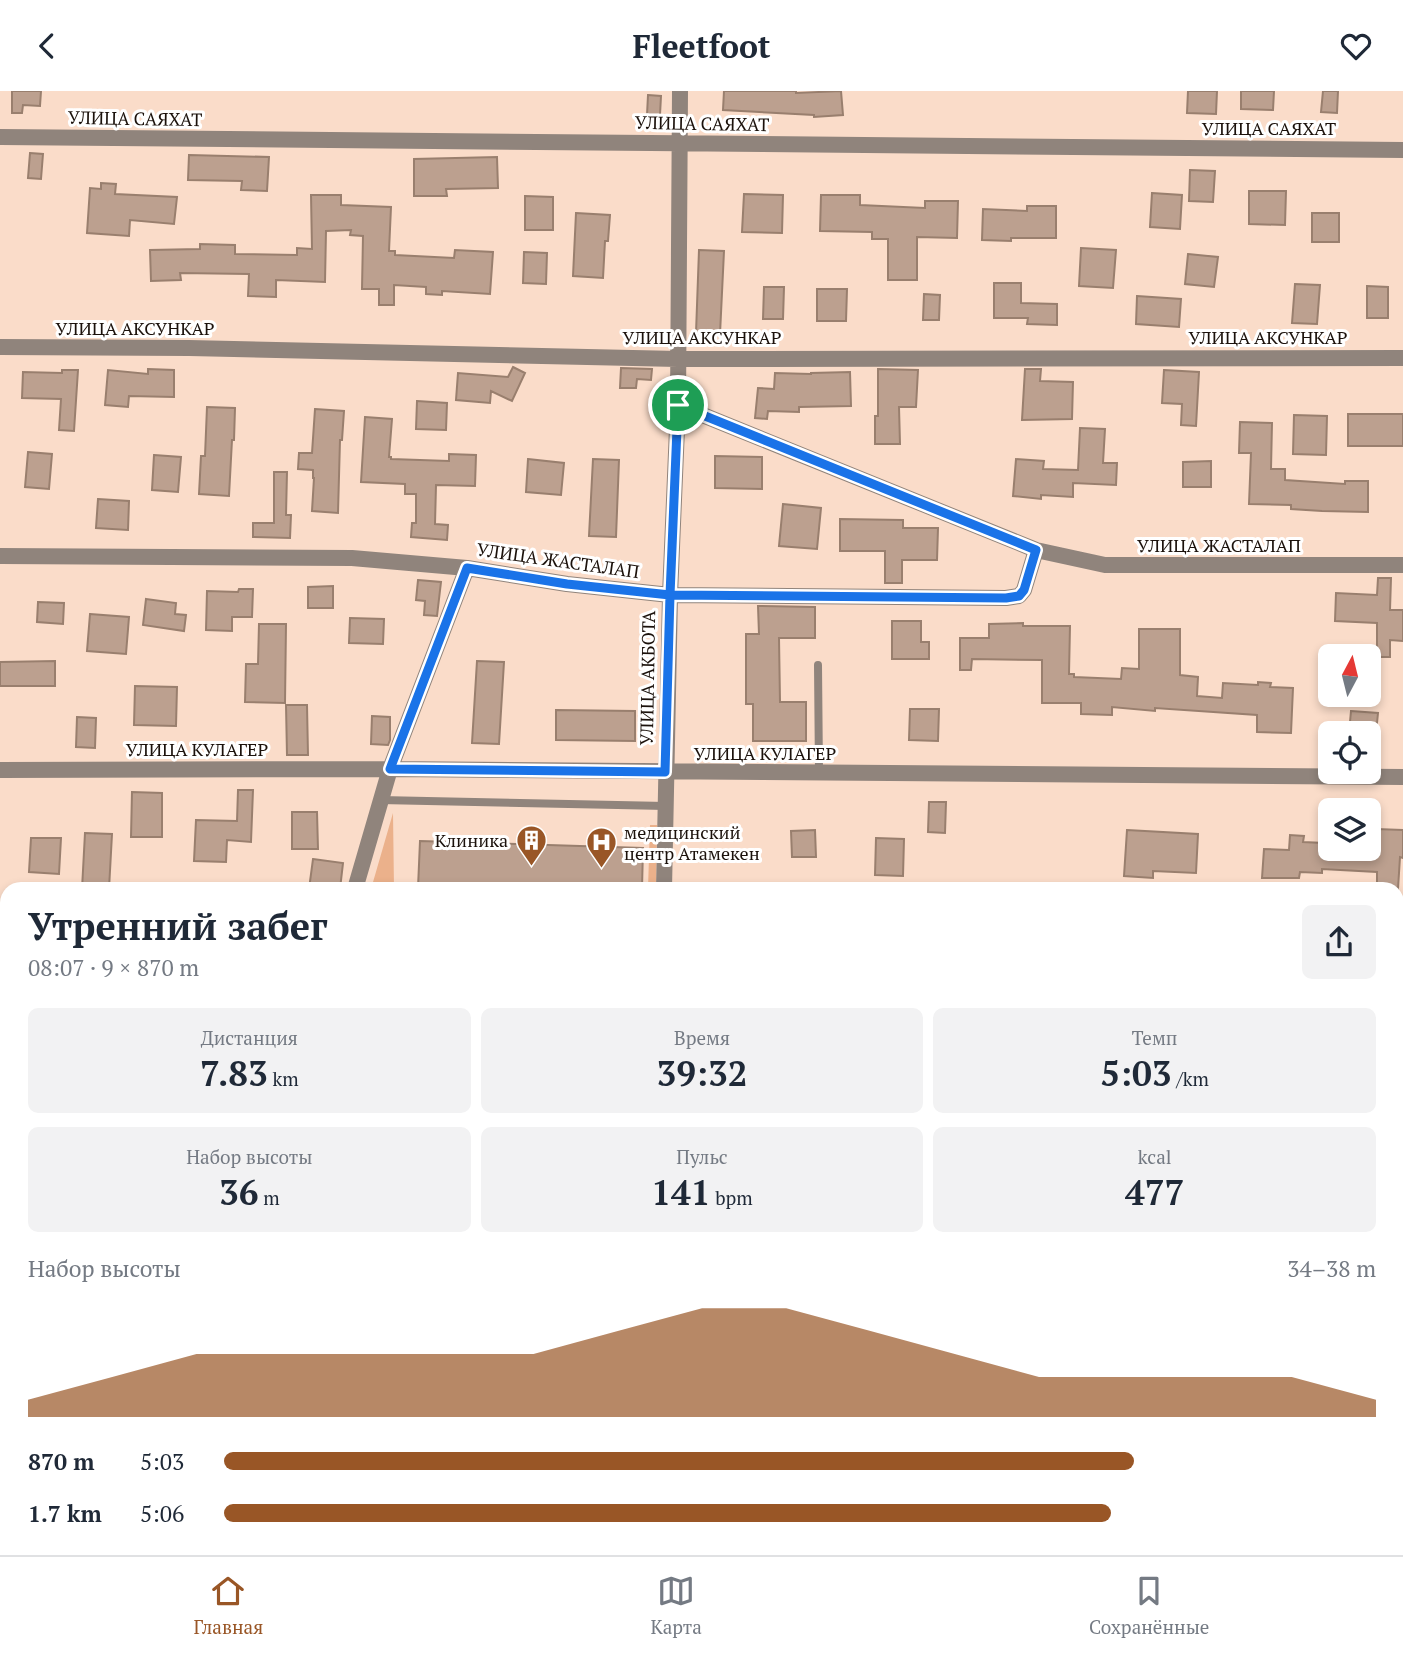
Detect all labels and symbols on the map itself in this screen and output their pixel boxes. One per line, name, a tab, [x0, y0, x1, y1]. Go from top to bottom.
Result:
street label: УЛИЦА САЯХАТ	[68, 105, 202, 131]
street label: УЛИЦА САЯХАТ	[635, 110, 769, 136]
street label: УЛИЦА САЯХАТ	[1202, 116, 1336, 140]
street label: УЛИЦА АКСУНКАР	[55, 316, 215, 340]
street label: УЛИЦА АКСУНКАР	[622, 325, 782, 349]
street label: УЛИЦА АКСУНКАР	[1188, 325, 1348, 349]
pin	[648, 375, 708, 435]
street label: УЛИЦА ЖАСТАЛАП	[1137, 533, 1301, 557]
street label: УЛИЦА ЖАСТАЛАП	[475, 537, 641, 583]
street label: УЛИЦА АКБОТА	[634, 610, 660, 746]
north arrow	[1318, 644, 1381, 707]
street label: УЛИЦА КУЛАГЕР	[126, 737, 269, 761]
street label: УЛИЦА КУЛАГЕР	[694, 741, 837, 765]
place label: медицинский центр Атамекен	[624, 820, 760, 865]
building icon: Клиника	[514, 824, 548, 868]
hospital icon: медицинский центр Атамекен	[584, 826, 618, 870]
place label: Клиника	[435, 828, 508, 852]

